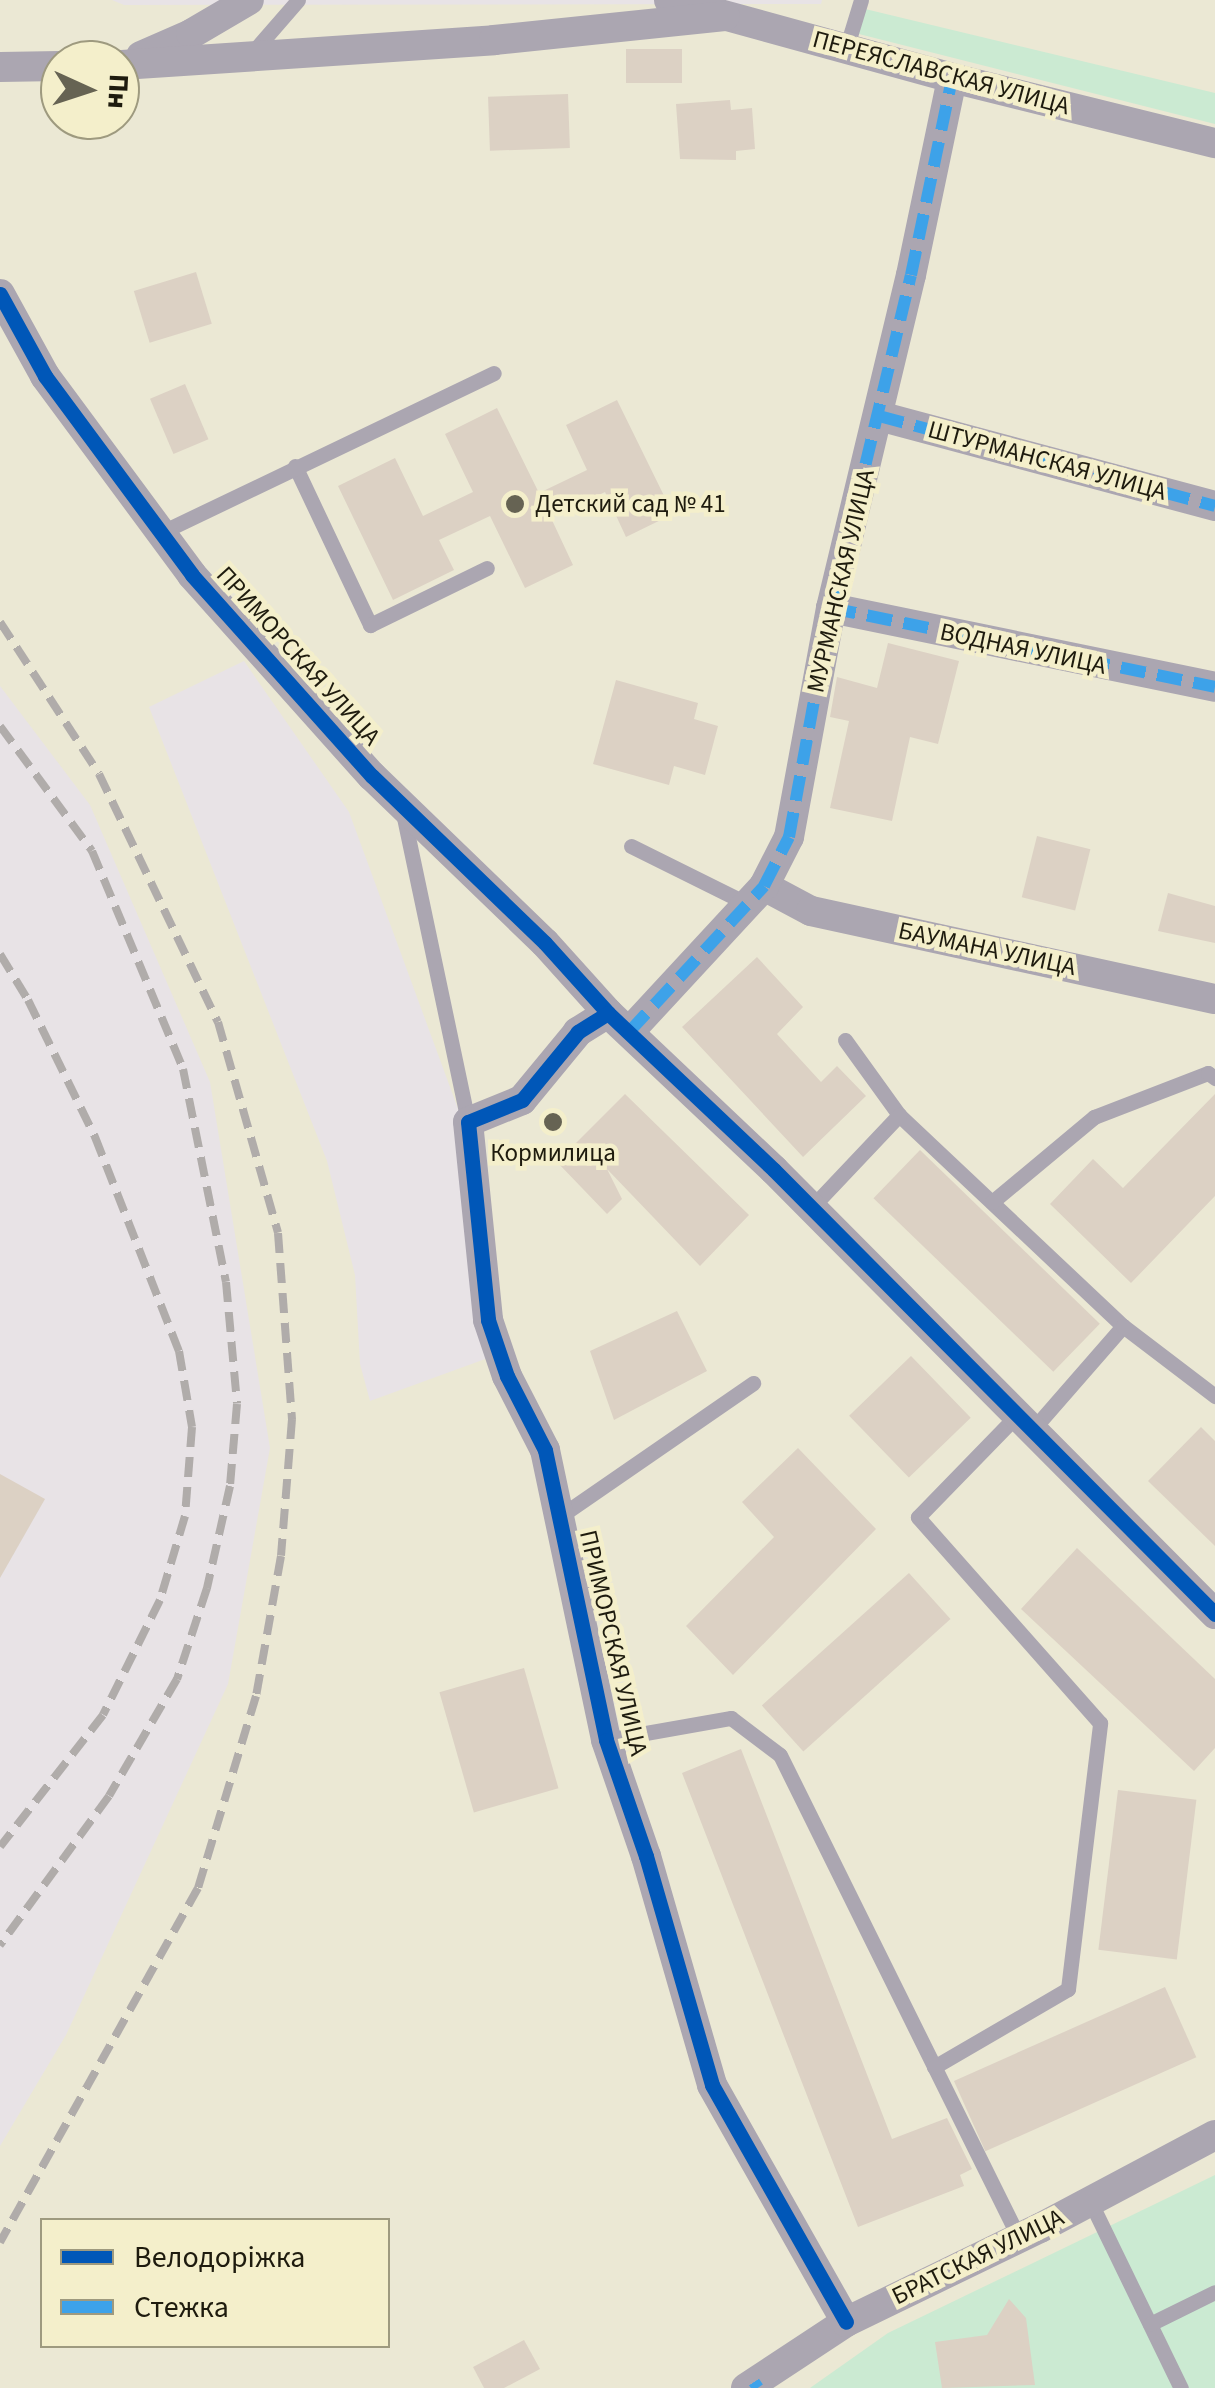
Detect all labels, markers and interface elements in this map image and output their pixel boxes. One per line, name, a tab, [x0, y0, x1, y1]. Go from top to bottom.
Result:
street label: ПЕРЕЯСЛАВСКАЯ УЛИЦА	[809, 24, 1073, 122]
north arrow	[40, 40, 140, 140]
text: Пн	[97, 73, 139, 110]
street label: ШТУРМАНСКАЯ УЛИЦА	[925, 415, 1169, 507]
street label: МУРМАНСКАЯ УЛИЦА	[801, 466, 881, 696]
place label: Детский сад № 41	[535, 489, 726, 519]
marker: Детский сад № 41	[504, 493, 526, 515]
street label: ПРИМОРСКАЯ УЛИЦА	[210, 560, 386, 752]
street label: ВОДНАЯ УЛИЦА	[937, 617, 1109, 681]
street label: БАУМАНА УЛИЦА	[895, 916, 1079, 982]
marker: Кормилица	[542, 1111, 564, 1133]
place label: Кормилица	[490, 1138, 616, 1168]
street label: ПРИМОРСКАЯ УЛИЦА	[572, 1527, 654, 1759]
street label: БРАТСКАЯ УЛИЦА	[887, 2202, 1069, 2312]
legend	[40, 2218, 390, 2348]
text: Велодоріжка	[134, 2236, 305, 2279]
text: Стежка	[134, 2286, 229, 2329]

